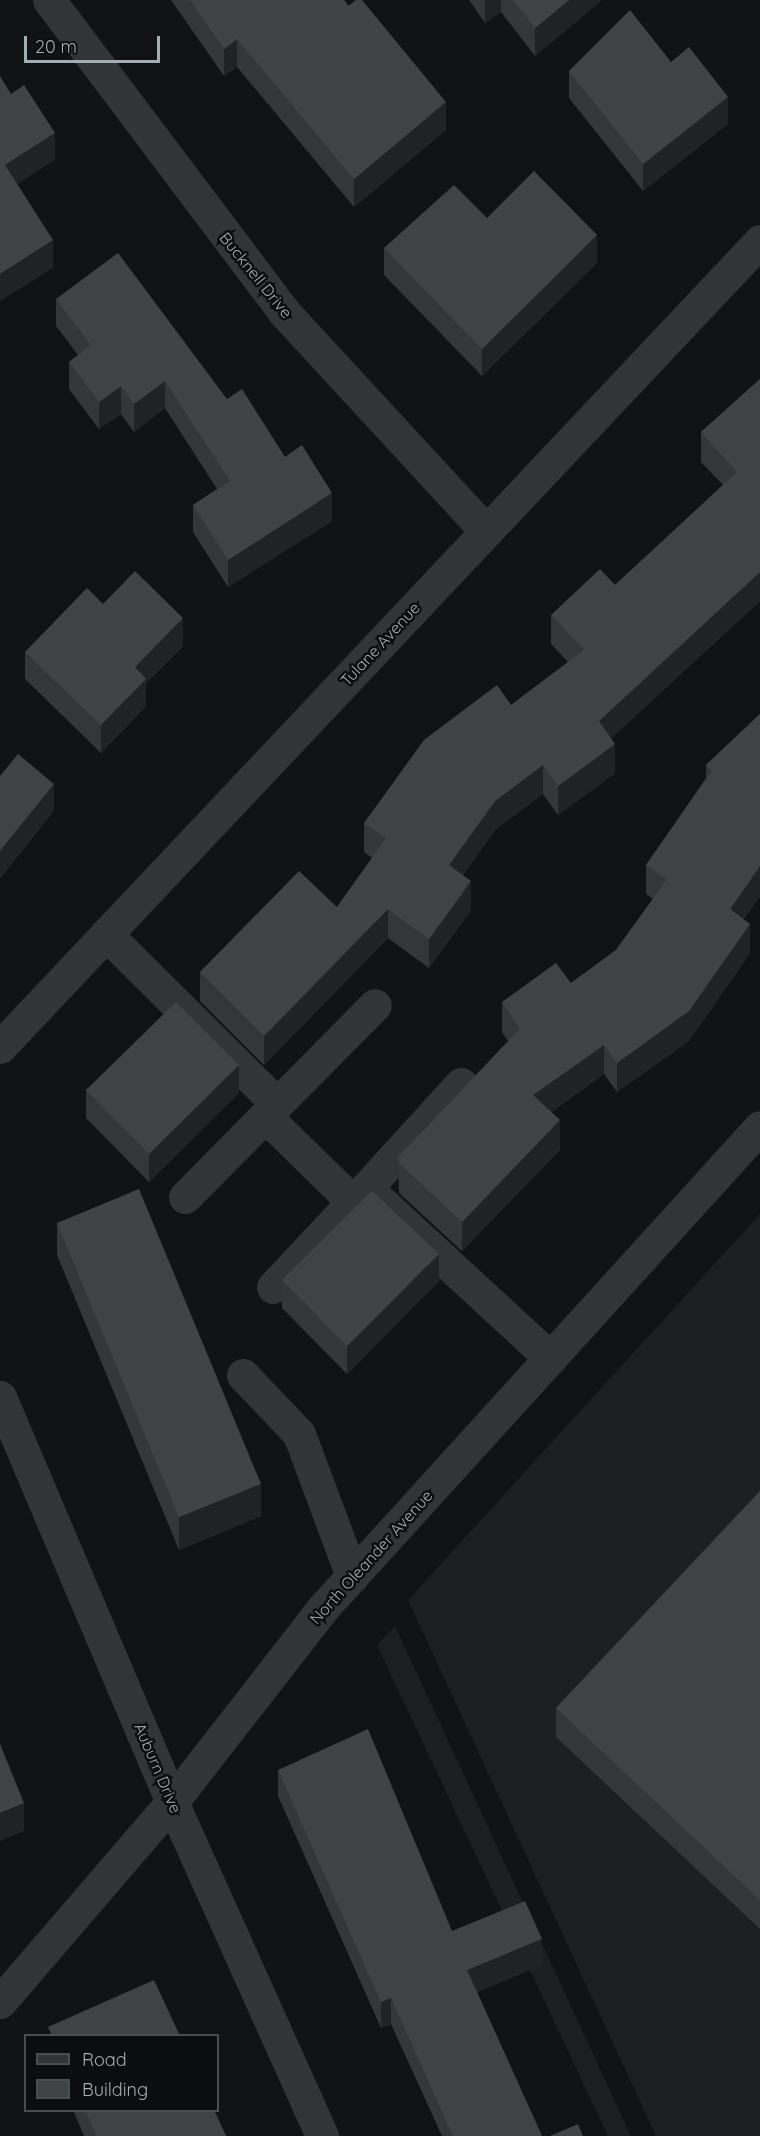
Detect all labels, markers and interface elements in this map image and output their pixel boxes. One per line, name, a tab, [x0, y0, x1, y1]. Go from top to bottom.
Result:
scale bar	[27, 24, 164, 62]
text: 20 m	[35, 35, 77, 58]
street label: Bucknell Drive	[216, 228, 296, 322]
street label: Tulane Avenue	[336, 598, 424, 690]
street label: North Oleander Avenue	[306, 1486, 436, 1628]
street label: Auburn Drive	[130, 1720, 186, 1816]
legend	[24, 2034, 219, 2112]
text: Road	[82, 2048, 127, 2071]
text: Building	[82, 2078, 148, 2101]

